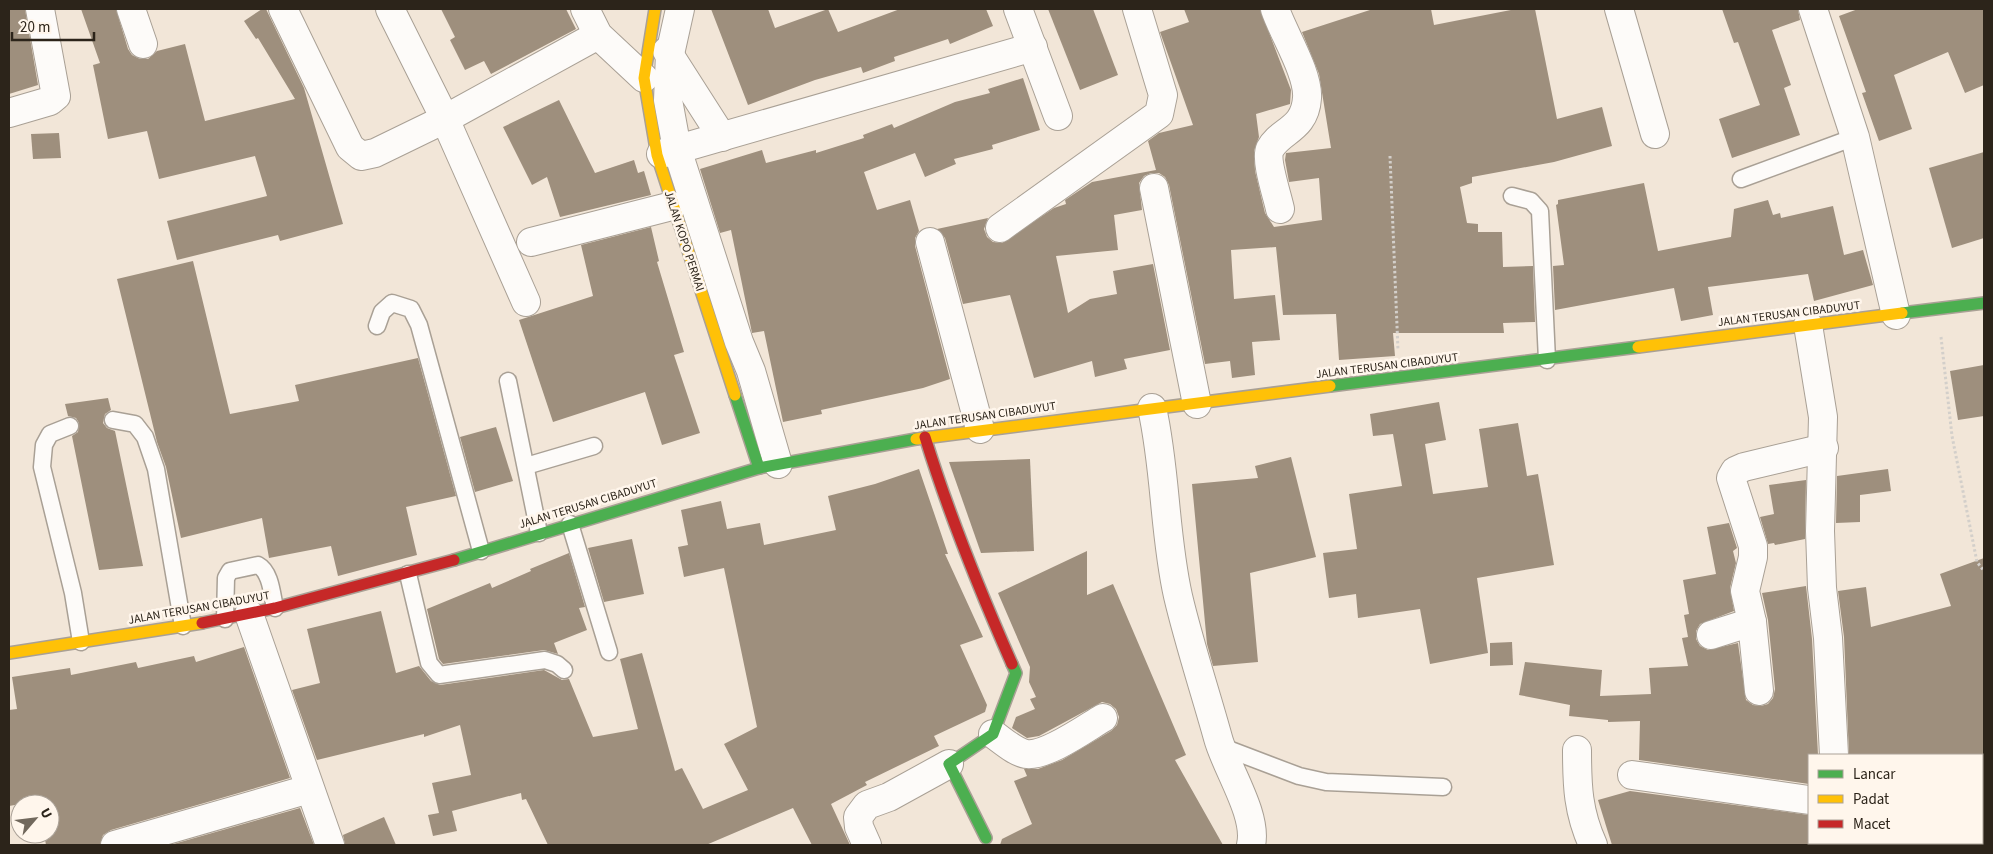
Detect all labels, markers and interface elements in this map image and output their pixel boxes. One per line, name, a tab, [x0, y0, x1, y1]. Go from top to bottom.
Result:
scale bar	[12, 10, 95, 42]
text: 20 m	[20, 17, 50, 38]
street label: JALAN KOPO PERMAI	[660, 188, 708, 294]
street label: JALAN TERUSAN CIBADUYUT	[1717, 297, 1862, 331]
street label: JALAN TERUSAN CIBADUYUT	[1315, 349, 1460, 383]
street label: JALAN TERUSAN CIBADUYUT	[913, 398, 1058, 434]
street label: JALAN TERUSAN CIBADUYUT	[517, 475, 660, 533]
street label: JALAN TERUSAN CIBADUYUT	[127, 587, 272, 629]
legend	[1808, 754, 1983, 844]
text: Lancar	[1853, 764, 1896, 785]
text: Padat	[1853, 789, 1889, 810]
north arrow	[10, 794, 60, 844]
text: U	[35, 805, 57, 822]
text: Macet	[1853, 814, 1890, 835]

